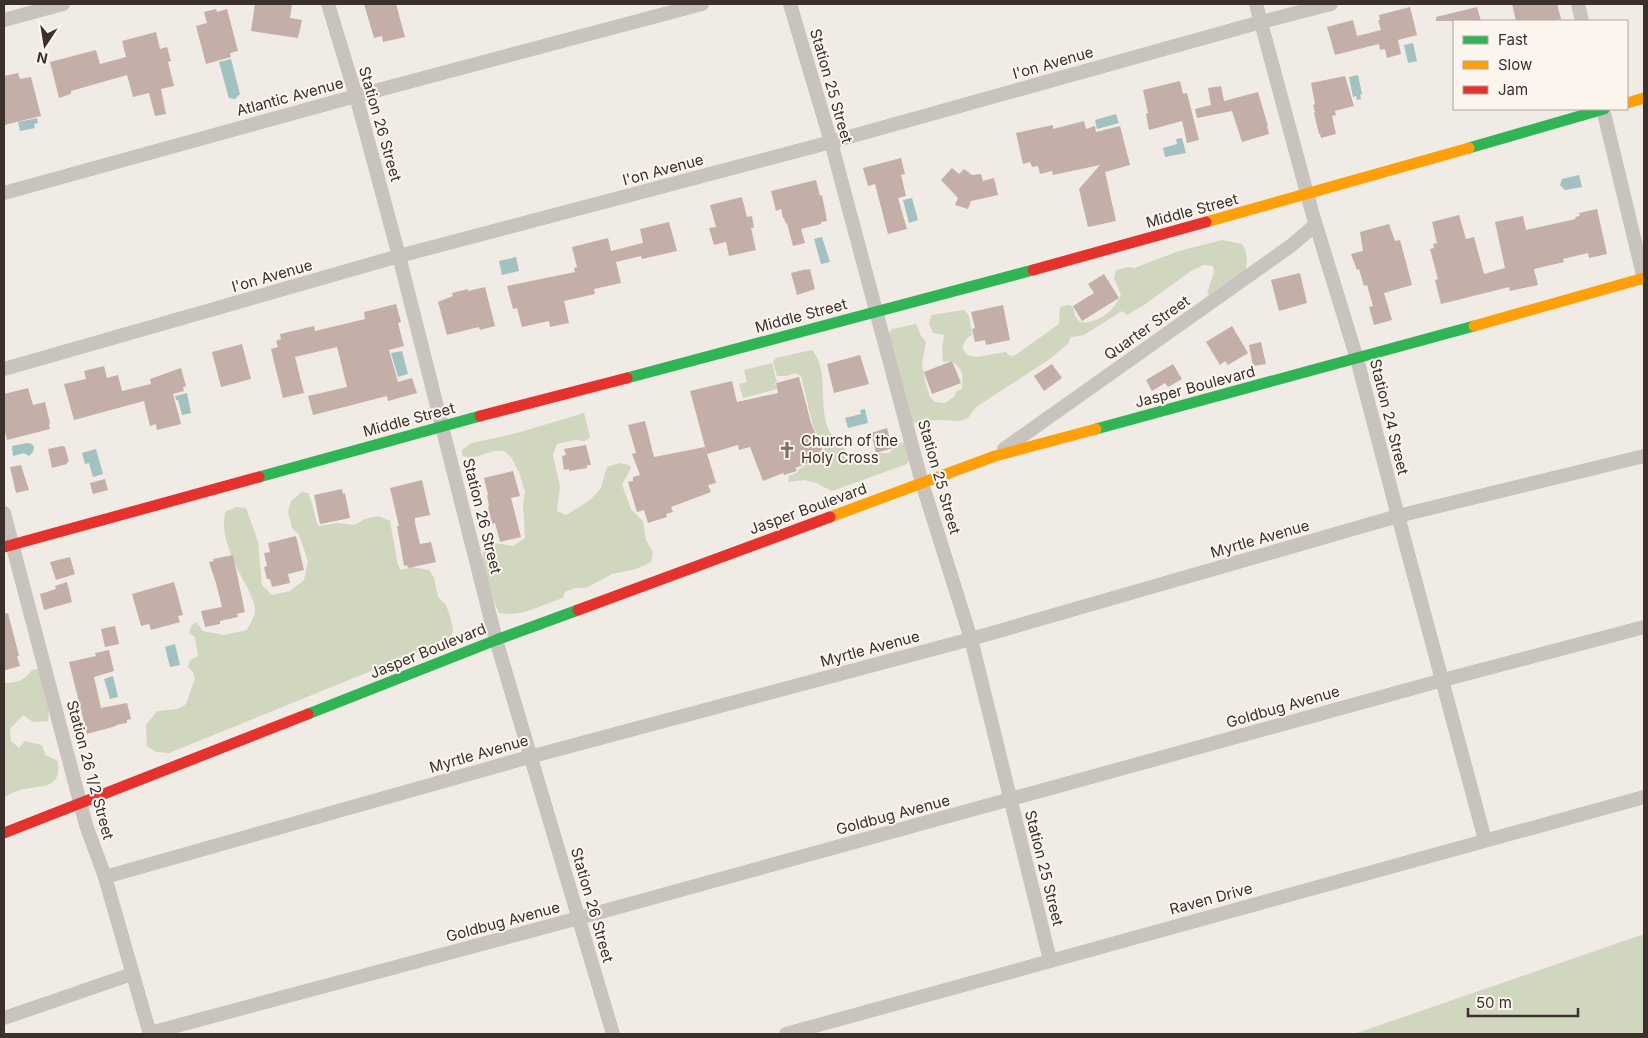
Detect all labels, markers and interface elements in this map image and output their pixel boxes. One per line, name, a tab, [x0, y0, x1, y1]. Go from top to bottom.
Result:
north arrow	[20, 20, 70, 70]
legend	[1453, 20, 1628, 110]
street label: Station 25 Street	[806, 26, 857, 145]
text: Fast	[1498, 30, 1528, 49]
street label: I'on Avenue	[1010, 42, 1095, 83]
text: N	[35, 49, 49, 68]
text: Slow	[1498, 55, 1532, 74]
street label: Station 26 Street	[355, 64, 406, 184]
street label: Atlantic Avenue	[234, 73, 345, 120]
text: Jam	[1498, 80, 1528, 99]
street label: I'on Avenue	[620, 150, 705, 189]
street label: Middle Street	[1144, 189, 1240, 232]
street label: I'on Avenue	[229, 255, 314, 296]
street label: Quarter Street	[1100, 291, 1193, 364]
street label: Middle Street	[753, 294, 849, 337]
street label: Station 24 Street	[1366, 357, 1413, 477]
street label: Jasper Boulevard	[1133, 361, 1257, 412]
street label: Middle Street	[361, 398, 457, 441]
street label: Station 25 Street	[914, 417, 965, 536]
place label: Church of the Holy Cross	[801, 431, 898, 467]
church icon: Church of the Holy Cross	[777, 440, 797, 460]
street label: Station 26 Street	[459, 456, 506, 576]
street label: Jasper Boulevard	[746, 478, 869, 539]
street label: Myrtle Avenue	[1208, 515, 1312, 562]
street label: Jasper Boulevard	[367, 619, 489, 683]
street label: Myrtle Avenue	[818, 626, 922, 671]
street label: Goldbug Avenue	[1224, 681, 1342, 732]
street label: Station 26 1/2 Street	[63, 698, 118, 842]
street label: Myrtle Avenue	[427, 730, 531, 777]
street label: Goldbug Avenue	[834, 790, 952, 839]
street label: Station 25 Street	[1021, 808, 1068, 928]
street label: Station 26 Street	[567, 845, 618, 965]
street label: Raven Drive	[1167, 878, 1254, 919]
street label: Goldbug Avenue	[444, 897, 562, 946]
scale bar	[1468, 986, 1578, 1018]
text: 50 m	[1476, 993, 1512, 1012]

